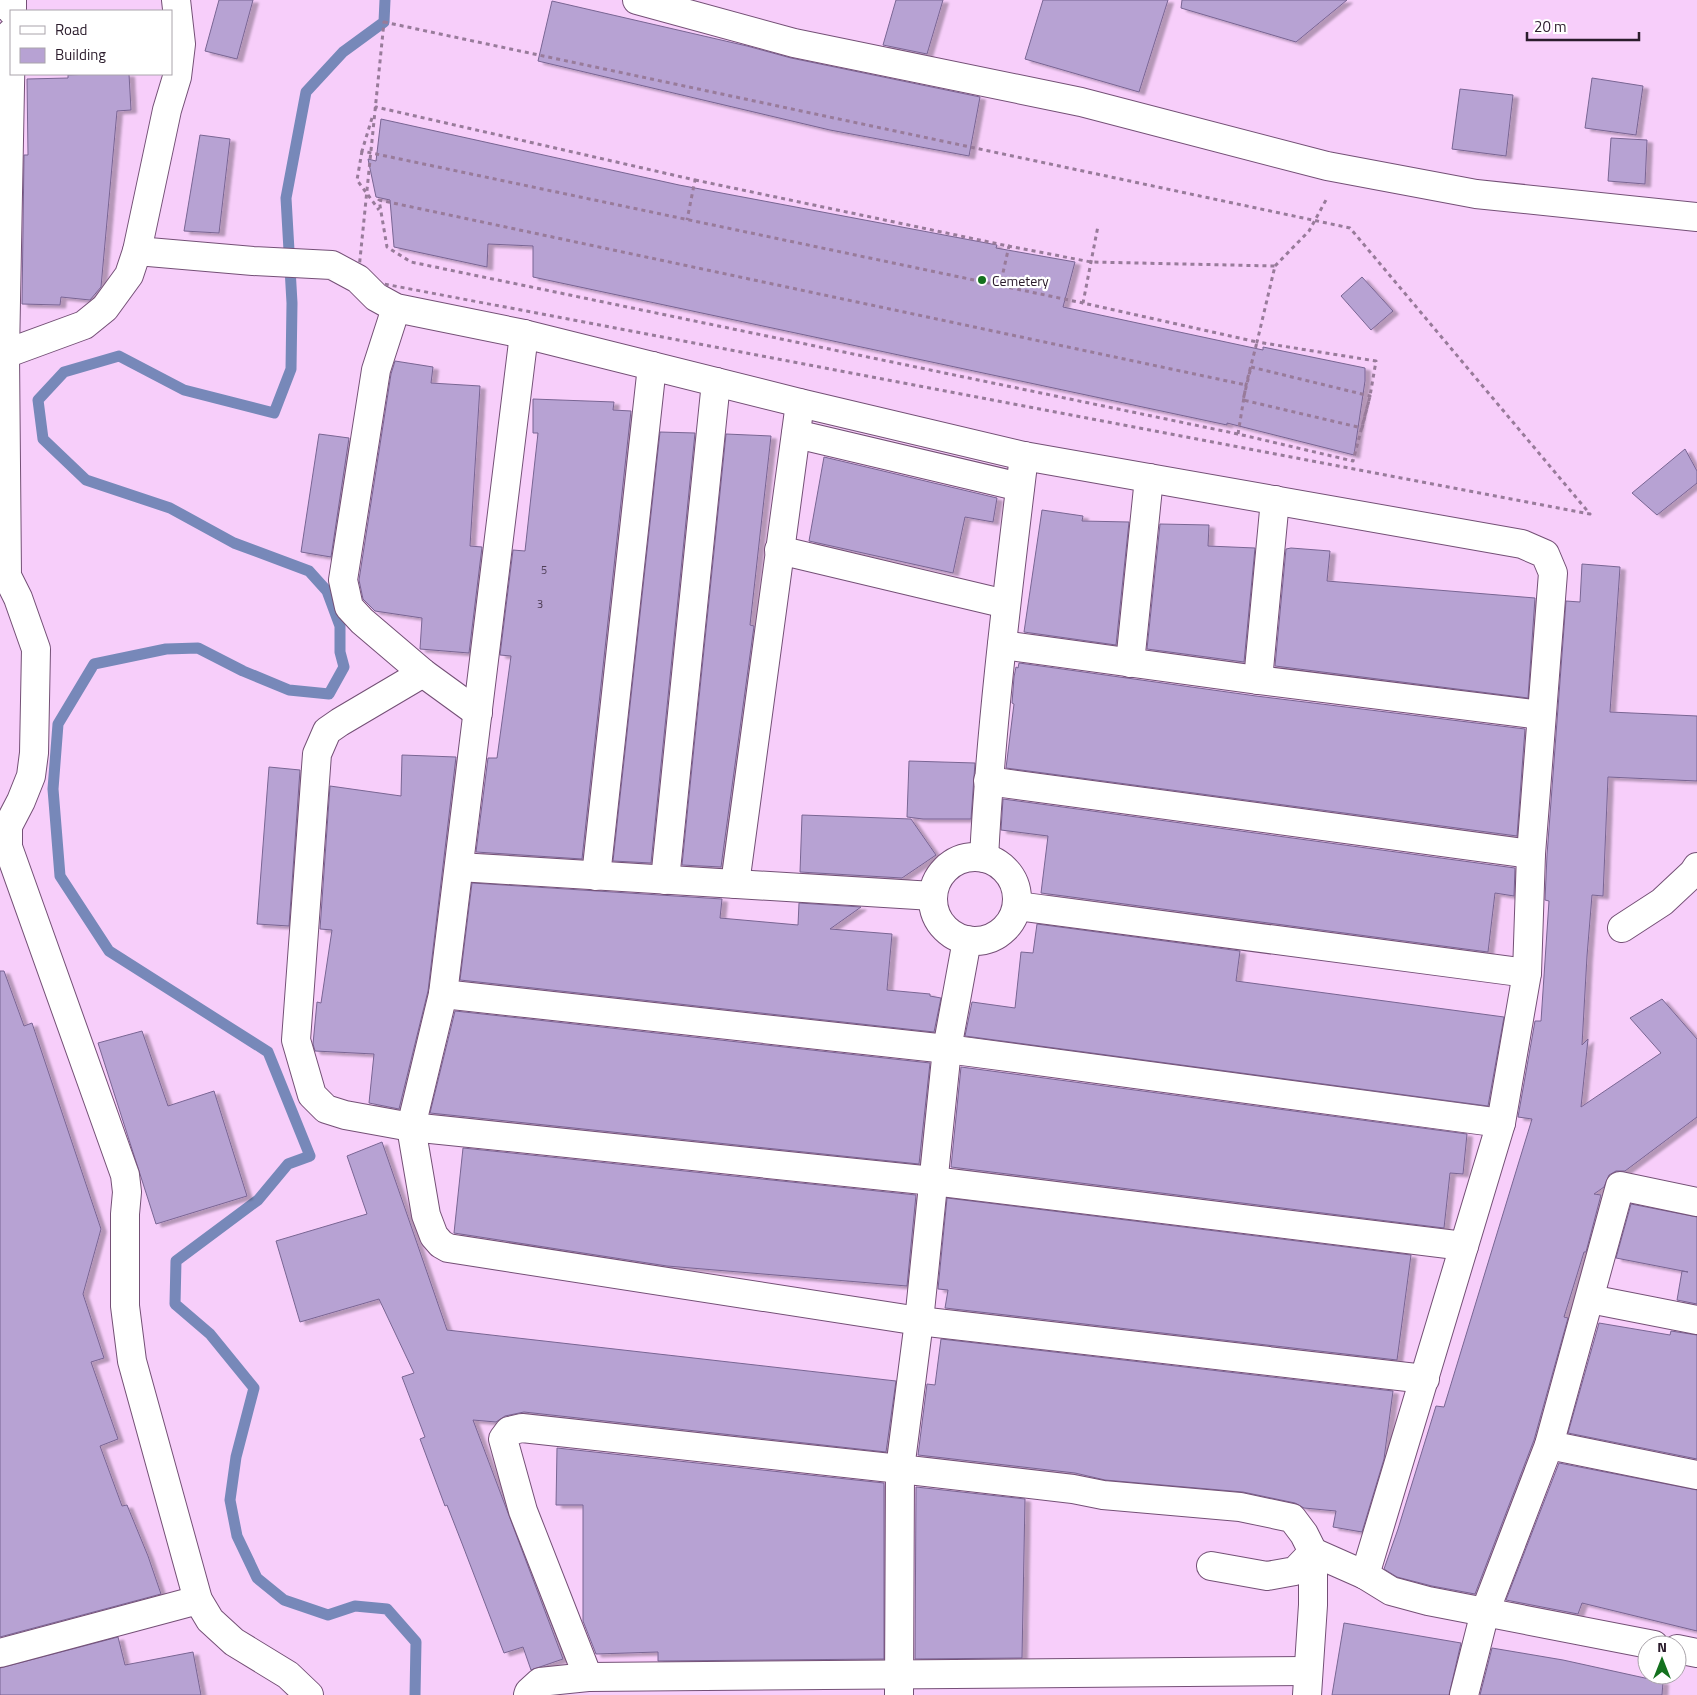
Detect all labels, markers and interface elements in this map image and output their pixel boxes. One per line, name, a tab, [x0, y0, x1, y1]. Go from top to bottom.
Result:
legend	[10, 10, 172, 75]
scale bar	[1527, 10, 1640, 42]
text: 20 m	[1534, 15, 1567, 38]
text: Road	[55, 18, 87, 41]
text: Building	[55, 43, 106, 66]
place label: Cemetery	[992, 270, 1049, 291]
marker: Cemetery	[976, 274, 988, 286]
house number: 5	[541, 562, 547, 578]
house number: 3	[537, 596, 543, 612]
north arrow	[1637, 1635, 1687, 1685]
text: N	[1657, 1636, 1667, 1657]

